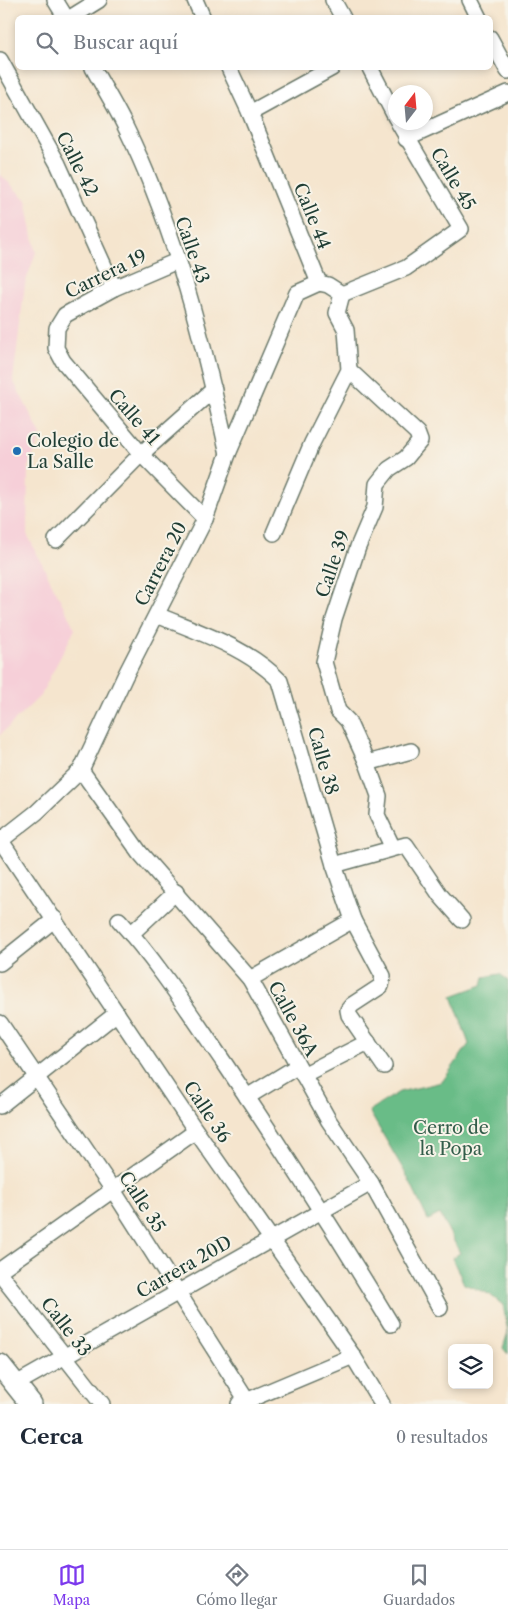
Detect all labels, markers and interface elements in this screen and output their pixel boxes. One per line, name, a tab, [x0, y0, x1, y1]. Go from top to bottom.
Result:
search box	[15, 15, 493, 70]
icon: search	[33, 29, 61, 57]
text: Buscar aquí	[73, 31, 178, 54]
north arrow	[388, 85, 433, 130]
street label: Calle 42	[51, 128, 103, 200]
street label: Calle 45	[426, 144, 480, 214]
street label: Calle 44	[289, 180, 335, 252]
street label: Calle 43	[170, 214, 214, 286]
street label: Carrera 19	[62, 245, 150, 303]
street label: Calle 41	[104, 385, 165, 450]
place label: Colegio de La Salle	[27, 430, 119, 473]
marker: Colegio de La Salle	[11, 445, 23, 457]
street label: Carrera 20	[130, 518, 192, 610]
street label: Calle 39	[311, 528, 355, 600]
street label: Calle 38	[303, 725, 343, 797]
street label: Calle 36A	[263, 977, 323, 1061]
street label: Calle 36	[178, 1077, 236, 1147]
park label: Cerro de la Popa	[413, 1117, 489, 1160]
street label: Calle 35	[114, 1167, 170, 1237]
street label: Carrera 20D	[132, 1231, 236, 1303]
street label: Calle 33	[36, 1293, 96, 1361]
map controls	[448, 1344, 493, 1389]
button: layers	[448, 1344, 493, 1389]
text: Cerca	[20, 1424, 83, 1449]
text: 0 resultados	[396, 1427, 488, 1447]
tab: Mapa	[53, 1561, 90, 1609]
tab: Cómo llegar	[196, 1561, 277, 1609]
tab: Guardados	[383, 1561, 455, 1609]

